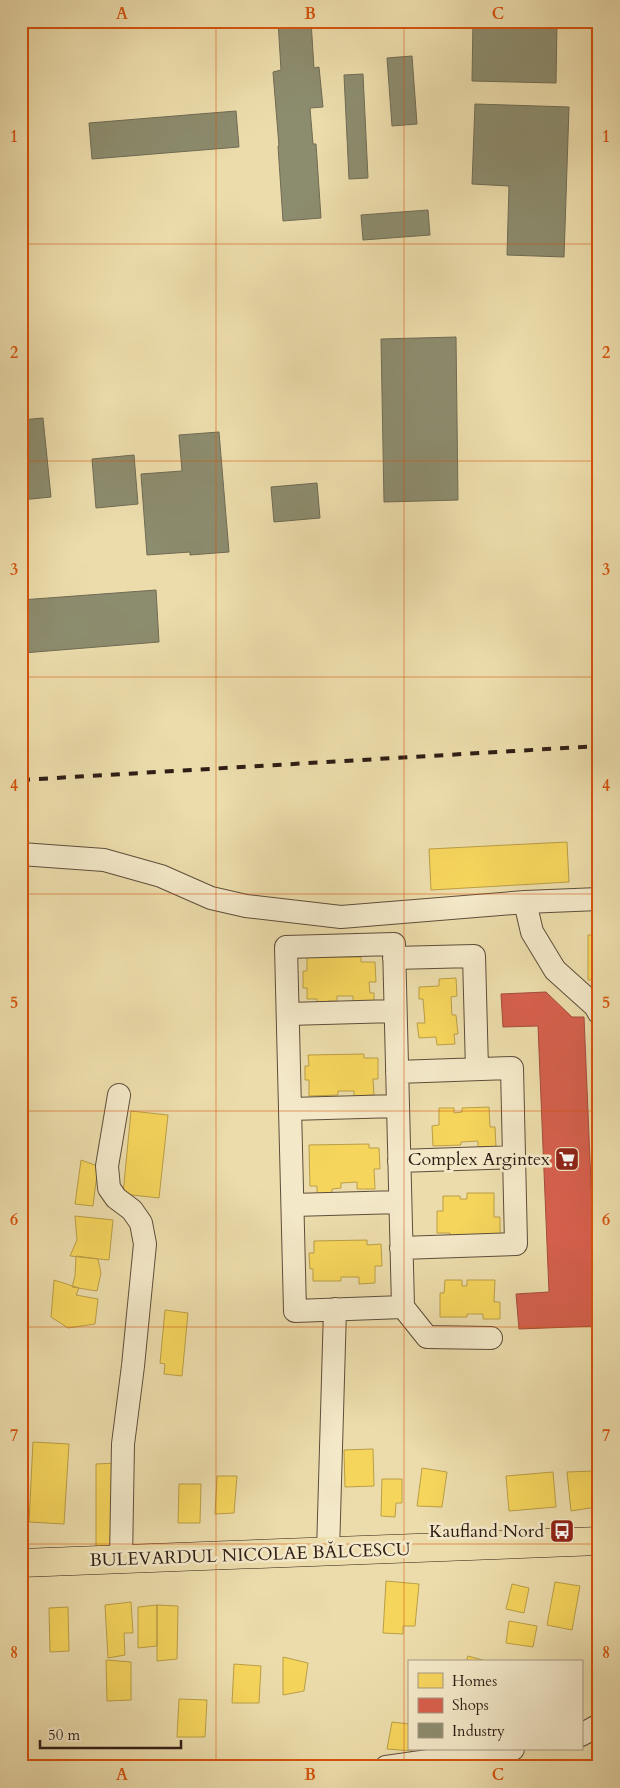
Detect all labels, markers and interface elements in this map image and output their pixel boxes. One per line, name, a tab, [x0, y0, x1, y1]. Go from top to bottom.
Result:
text: A	[116, 3, 128, 25]
text: B	[304, 3, 316, 25]
text: C	[492, 3, 504, 25]
text: 1	[10, 126, 18, 148]
text: 1	[602, 126, 610, 148]
text: 2	[10, 342, 18, 364]
text: 2	[602, 342, 610, 364]
text: 3	[10, 559, 18, 581]
text: 3	[602, 559, 610, 581]
text: 4	[10, 775, 18, 797]
text: 4	[602, 775, 610, 797]
text: 5	[10, 992, 18, 1014]
text: 5	[602, 992, 610, 1014]
supermarket icon: Complex Argintex	[554, 1146, 580, 1172]
place label: Complex Argintex	[408, 1147, 550, 1172]
text: 6	[10, 1209, 18, 1231]
text: 6	[602, 1209, 610, 1231]
text: 7	[10, 1425, 18, 1447]
text: 7	[602, 1425, 610, 1447]
bus stop icon: Kaufland Nord	[549, 1518, 575, 1544]
place label: Kaufland Nord	[429, 1519, 544, 1544]
street label: BULEVARDUL NICOLAE BĂLCESCU	[89, 1537, 411, 1573]
text: 8	[10, 1642, 18, 1664]
text: 8	[602, 1642, 610, 1664]
legend	[408, 1660, 582, 1750]
text: Homes	[452, 1671, 497, 1691]
text: Shops	[452, 1695, 489, 1715]
scale bar	[40, 1718, 181, 1750]
text: Industry	[452, 1721, 505, 1741]
text: 50 m	[48, 1725, 80, 1745]
text: A	[116, 1764, 128, 1786]
text: B	[304, 1764, 316, 1786]
text: C	[492, 1764, 504, 1786]

